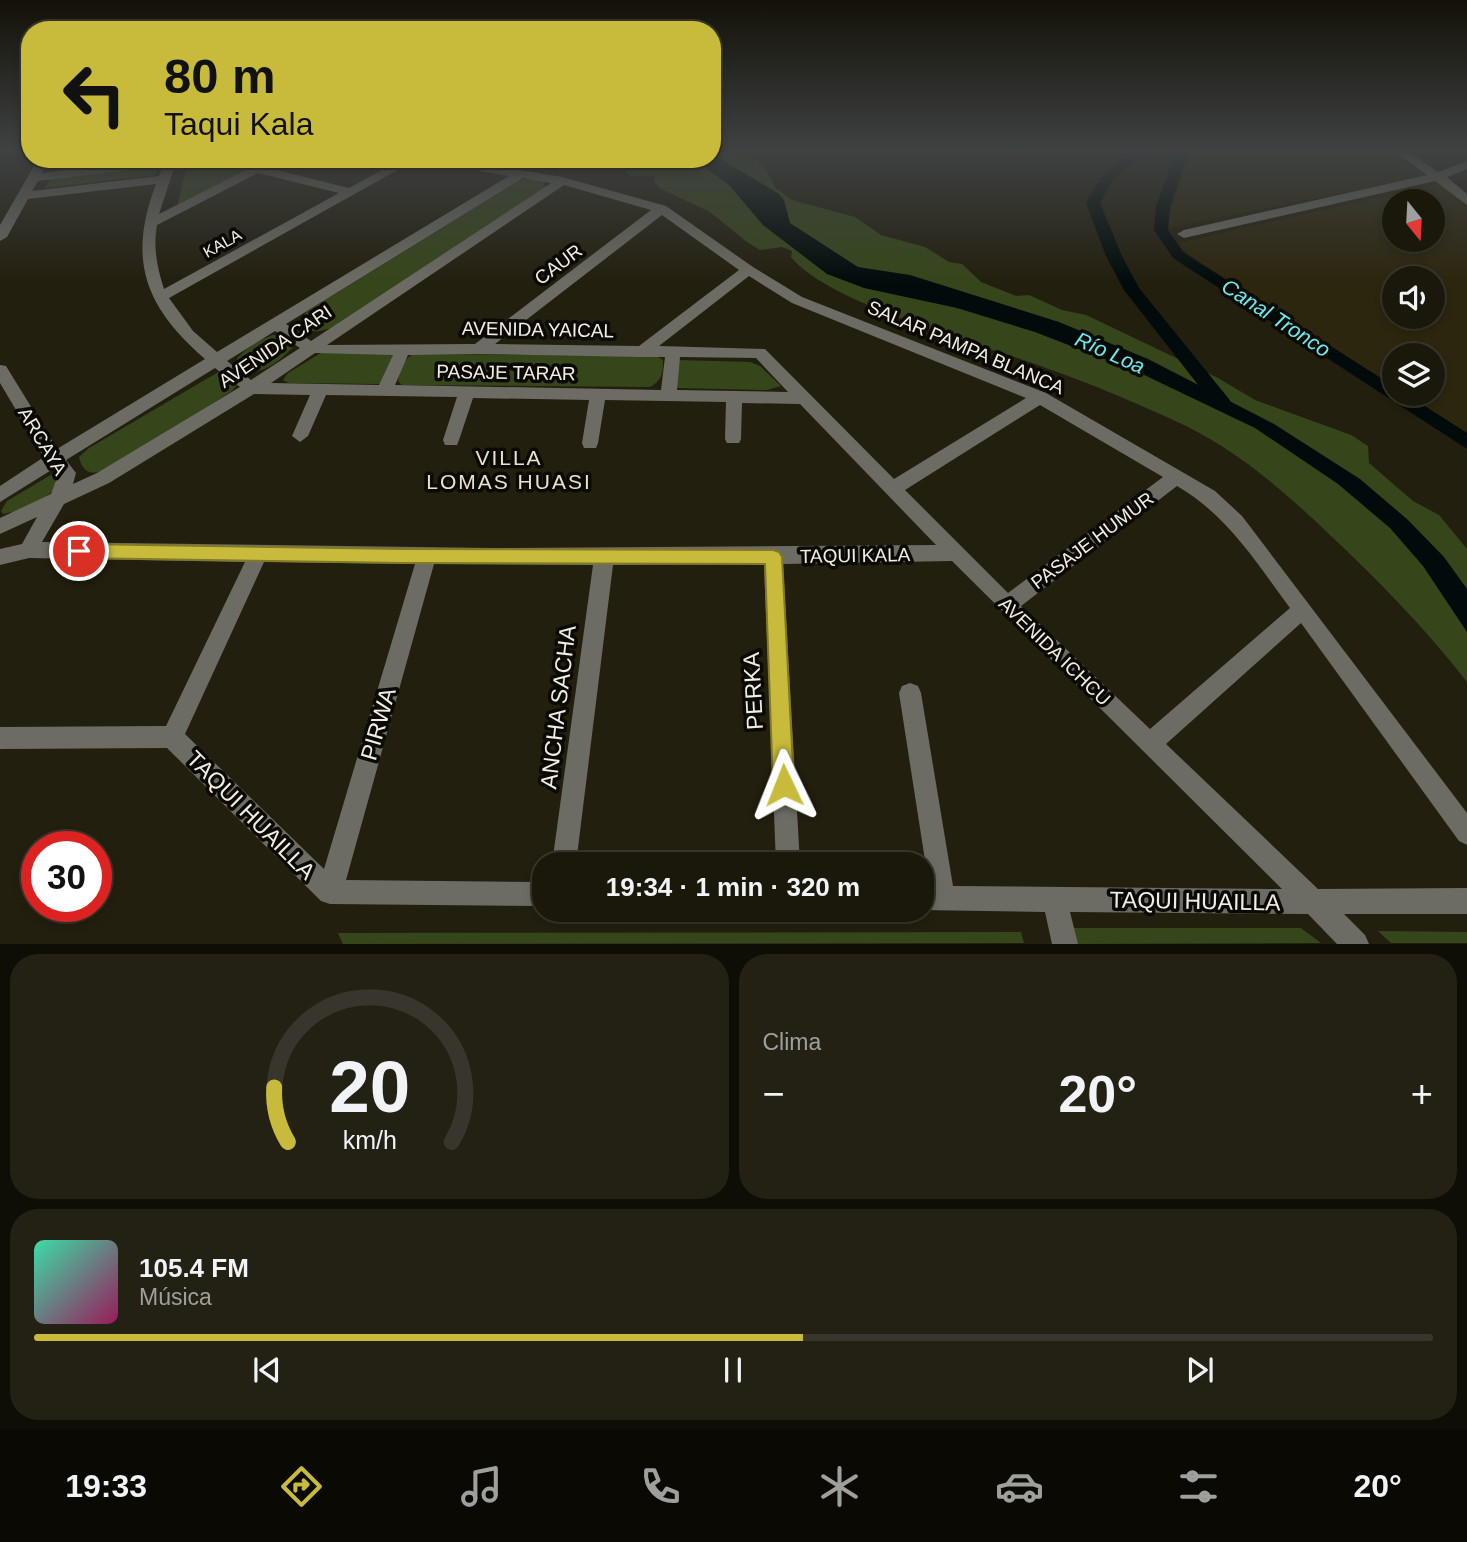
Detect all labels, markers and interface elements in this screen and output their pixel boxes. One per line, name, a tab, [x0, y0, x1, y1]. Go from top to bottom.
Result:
icon: left	[49, 49, 140, 140]
text: 80 m	[164, 49, 276, 103]
text: Taqui Kala	[164, 106, 313, 142]
north arrow	[1382, 189, 1446, 252]
map controls	[1382, 189, 1445, 406]
street label: KALA	[200, 226, 245, 261]
street label: CAUR	[530, 240, 586, 289]
button: sound	[1382, 266, 1445, 329]
water label: Canal Tronco	[1218, 274, 1335, 361]
street label: SALAR PAMPA BLANCA	[864, 296, 1068, 399]
street label: AVENIDA CARI	[215, 301, 336, 392]
street label: AVENIDA YAICAL	[462, 318, 614, 341]
water label: Río Loa	[1072, 327, 1148, 378]
button: layers	[1382, 343, 1445, 406]
street label: PASAJE TARAR	[436, 361, 576, 384]
street label: ARCAYA	[14, 404, 71, 479]
district label: VILLA LOMAS HUASI	[426, 446, 592, 493]
street label: PASAJE HUMUR	[1027, 488, 1158, 593]
pin	[49, 521, 109, 581]
icon: arrive	[60, 532, 98, 570]
street label: TAQUI KALA	[800, 544, 911, 567]
street label: AVENIDA ICHCU	[995, 593, 1115, 710]
street label: ANCHA SACHA	[535, 623, 581, 790]
street label: PERKA	[738, 651, 768, 731]
street label: PIRWA	[355, 684, 401, 763]
street label: TAQUI HUAILLA	[181, 745, 321, 885]
position arrow	[747, 748, 821, 822]
speed limit sign: 30	[21, 831, 112, 922]
text: 19:34 · 1 min · 320 m	[606, 872, 860, 902]
street label: TAQUI HUAILLA	[1109, 887, 1281, 916]
text: Clima	[763, 1029, 821, 1055]
text: 20	[329, 1047, 410, 1128]
text: 20°	[1058, 1065, 1137, 1123]
text: −	[763, 1073, 785, 1115]
text: +	[1411, 1073, 1433, 1115]
text: km/h	[342, 1126, 396, 1154]
text: 105.4 FM	[139, 1253, 249, 1283]
text: Música	[139, 1284, 212, 1310]
icon: previous	[248, 1351, 286, 1389]
icon: pause	[714, 1351, 752, 1389]
icon: next	[1181, 1351, 1219, 1389]
icon: directions	[277, 1462, 326, 1511]
icon: music	[457, 1462, 506, 1511]
icon: phone	[636, 1462, 685, 1511]
icon: climate	[815, 1462, 864, 1511]
icon: car	[995, 1462, 1044, 1511]
icon: filters	[1174, 1462, 1223, 1511]
text: 19:33	[65, 1468, 147, 1504]
text: 20°	[1353, 1468, 1402, 1504]

